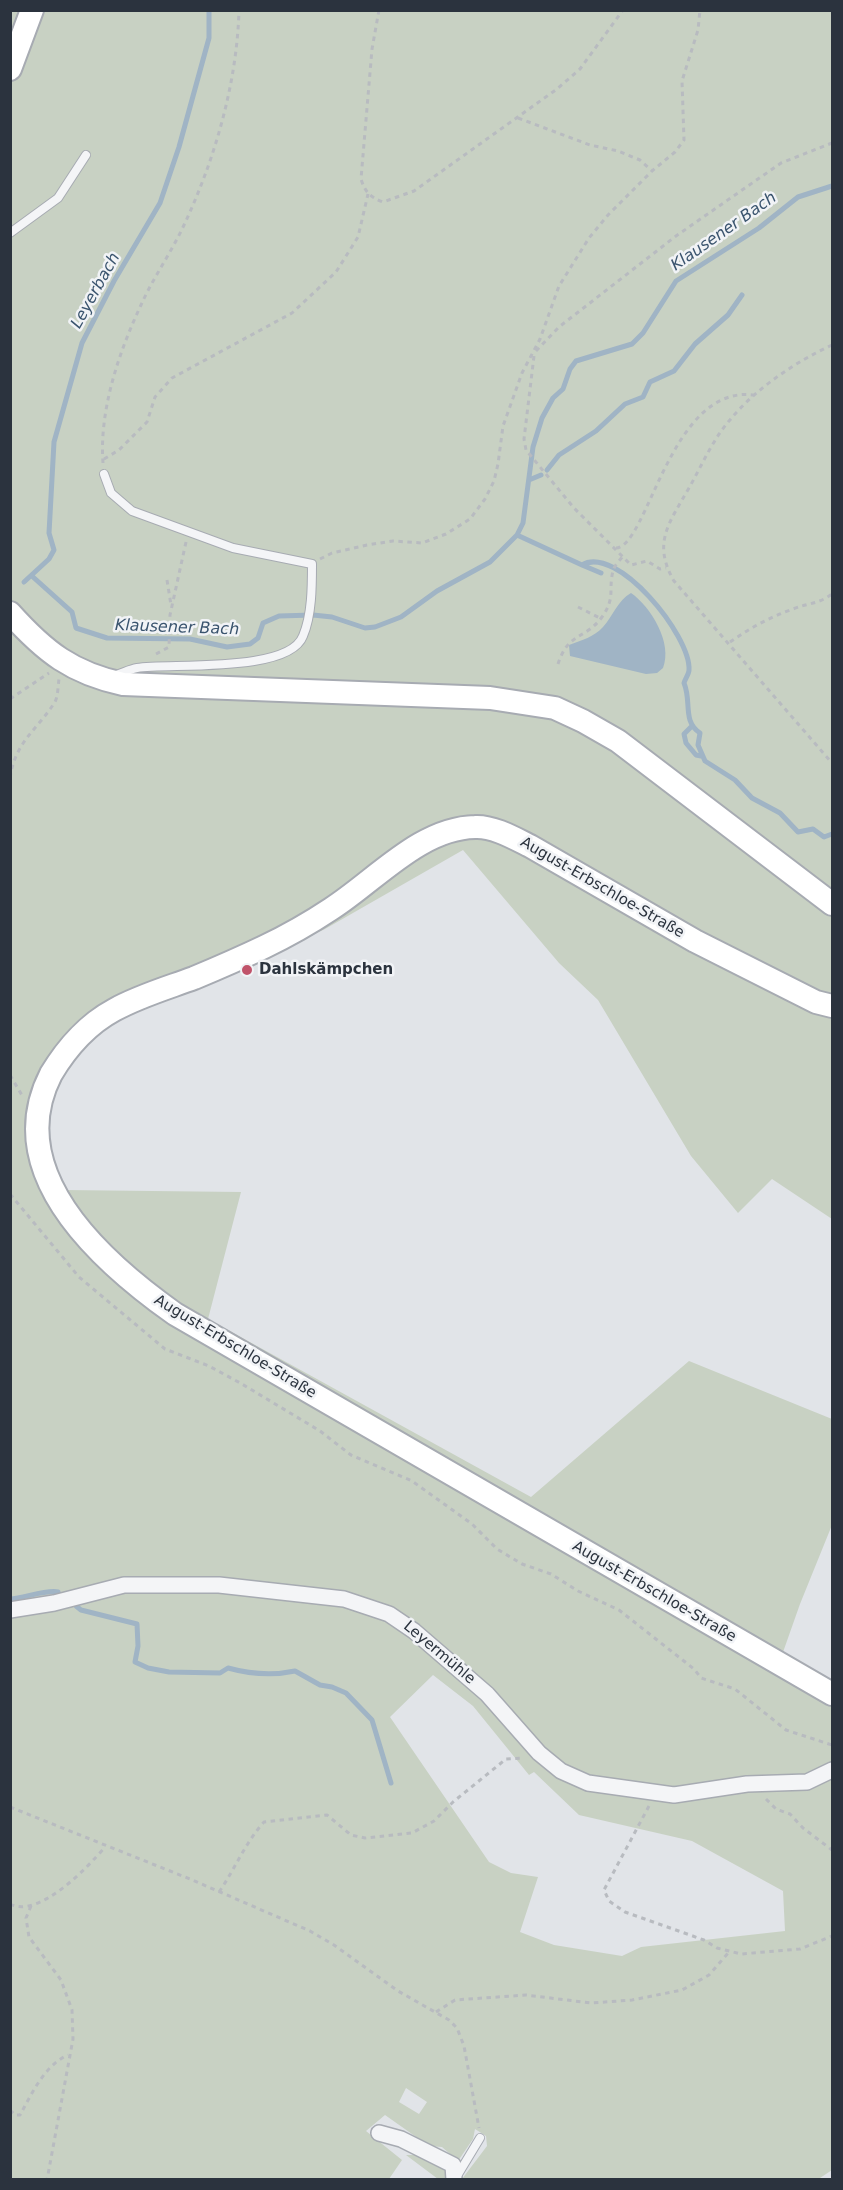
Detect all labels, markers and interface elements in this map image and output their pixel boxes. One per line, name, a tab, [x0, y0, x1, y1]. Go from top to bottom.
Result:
water label: Klausener Bach	[668, 188, 780, 276]
water label: Leyerbach	[67, 250, 125, 332]
water label: Klausener Bach	[114, 616, 240, 640]
street label: August-Erbschloe-Straße	[517, 834, 687, 942]
place label: Dahlskämpchen	[259, 961, 393, 979]
marker: Dahlskämpchen	[240, 963, 254, 977]
street label: August-Erbschloe-Straße	[151, 1291, 319, 1403]
street label: August-Erbschloe-Straße	[569, 1538, 739, 1646]
street label: Leyermühle	[399, 1618, 479, 1688]

